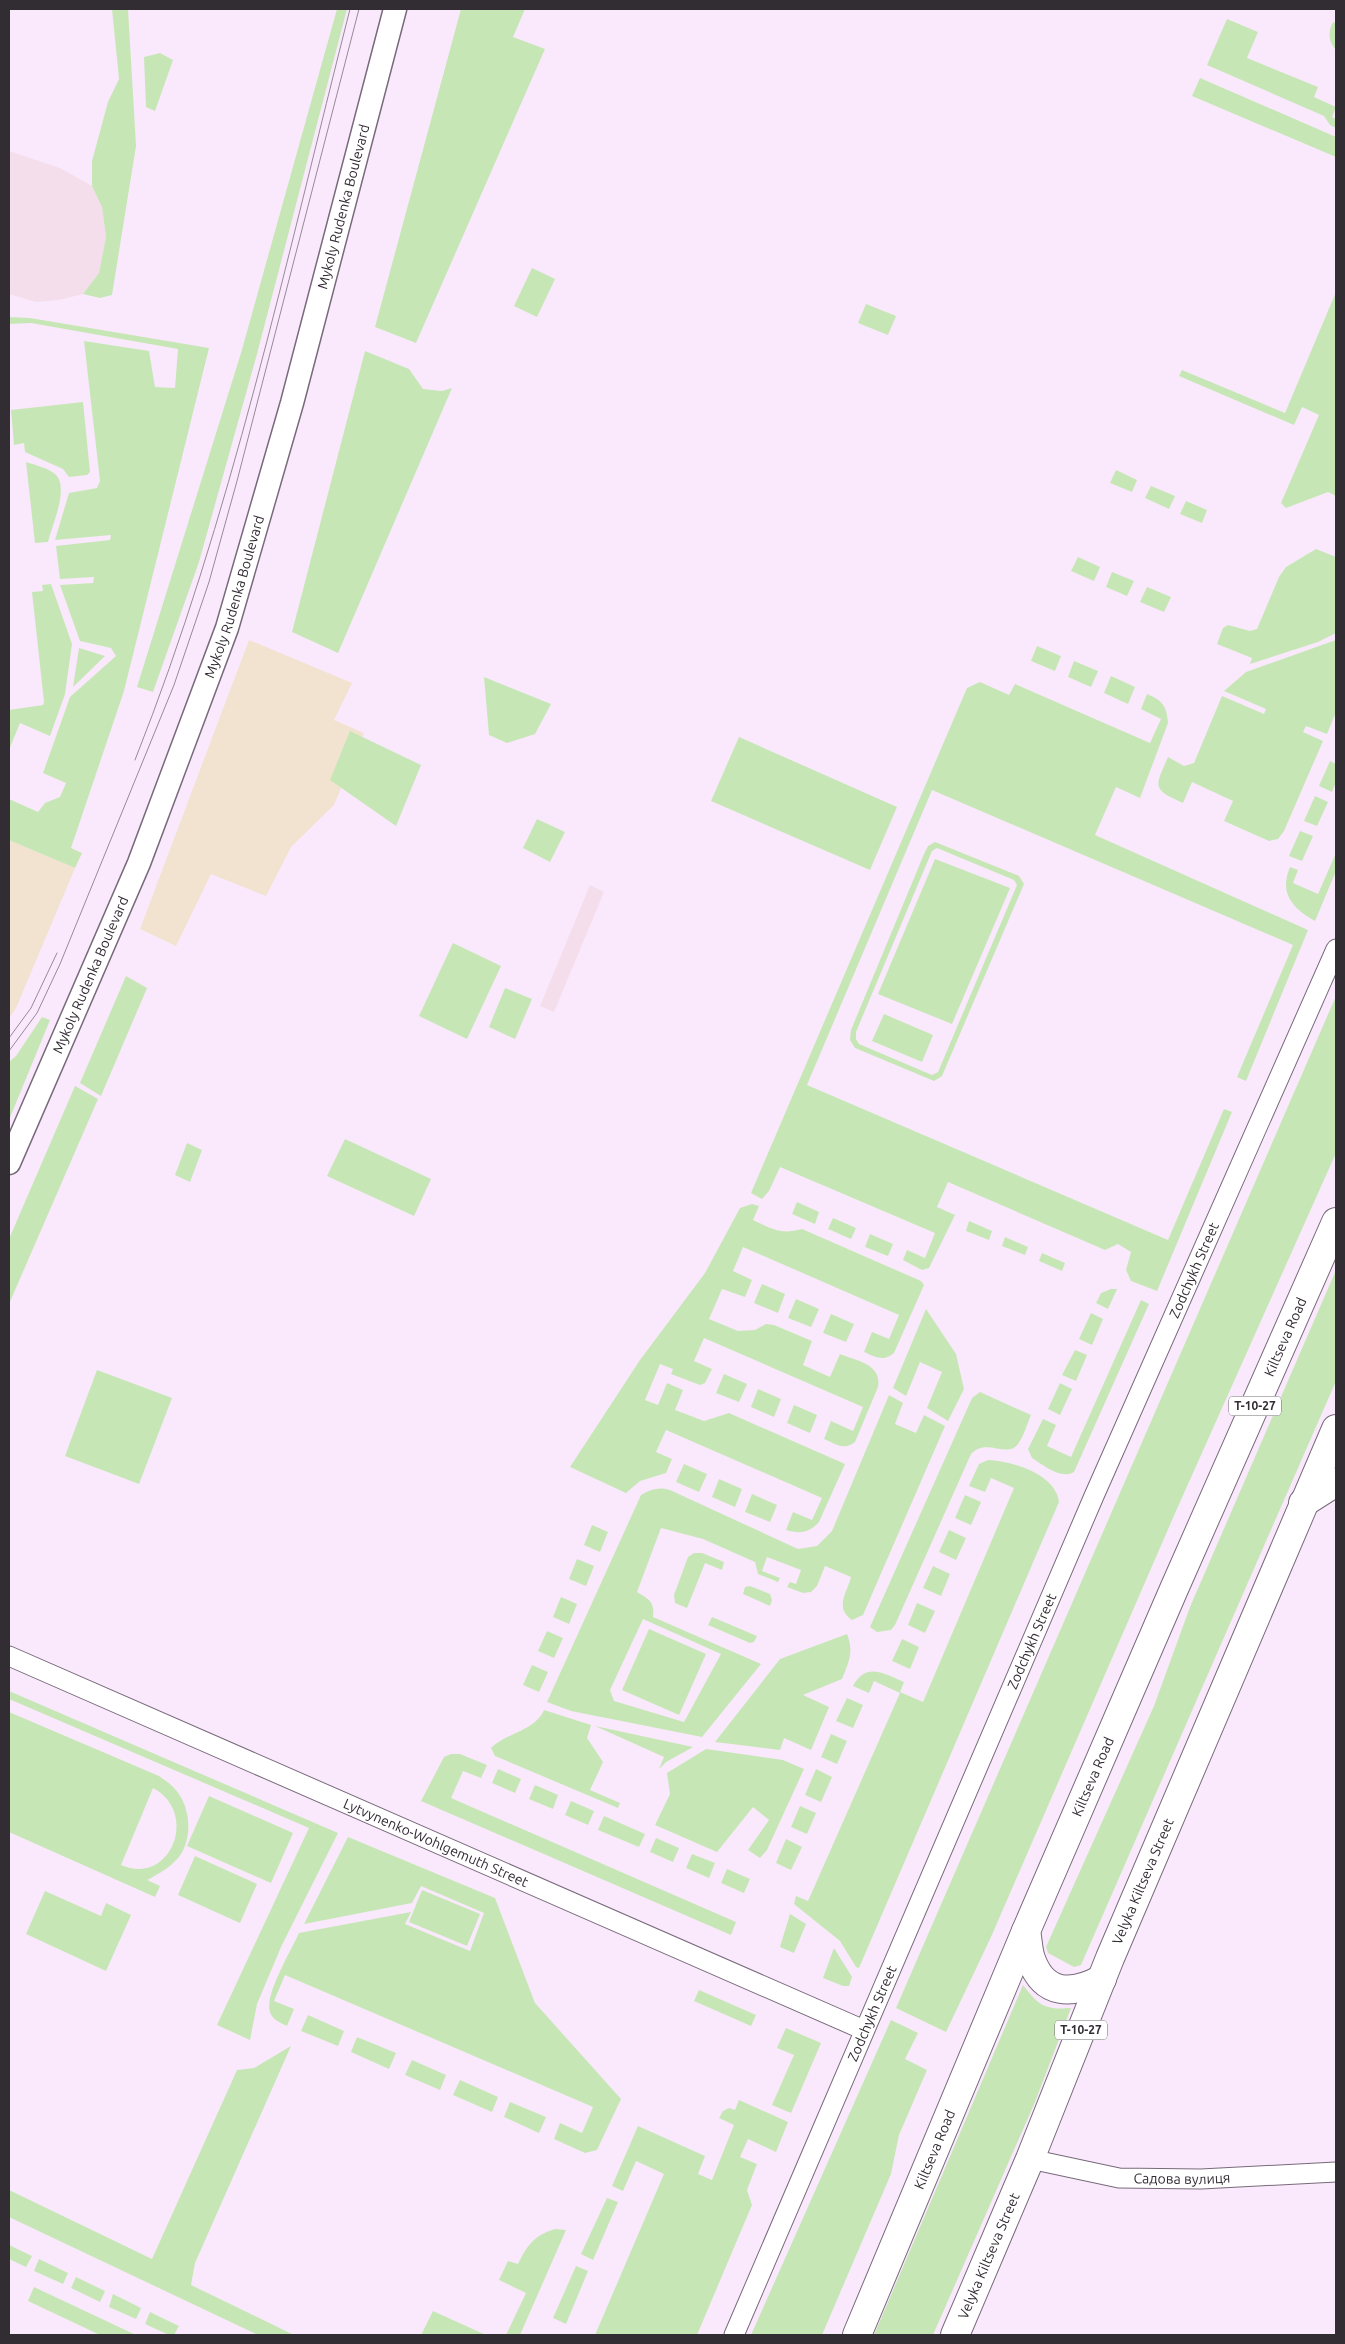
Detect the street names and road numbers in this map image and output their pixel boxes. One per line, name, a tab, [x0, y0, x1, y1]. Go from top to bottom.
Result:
street label: Mykoly Rudenka Boulevard	[314, 123, 373, 291]
street label: Mykoly Rudenka Boulevard	[201, 513, 267, 680]
street label: Mykoly Rudenka Boulevard	[49, 894, 132, 1056]
street label: Zodchykh Street	[1166, 1219, 1222, 1320]
street label: Kiltseva Road	[1261, 1295, 1310, 1379]
road number: Т-10-27	[1229, 1396, 1281, 1415]
street label: Zodchykh Street	[1004, 1590, 1060, 1692]
street label: Kiltseva Road	[1069, 1735, 1117, 1819]
street label: Lytvynenko-Wohlgemuth Street	[341, 1795, 531, 1890]
street label: Velyka Kiltseva Street	[1109, 1815, 1177, 1947]
street label: Zodchykh Street	[844, 1963, 900, 2064]
road number: Т-10-27	[1055, 2020, 1107, 2040]
street label: Kiltseva Road	[911, 2107, 958, 2192]
street label: Садова вулиця	[1133, 2169, 1231, 2187]
street label: Velyka Kiltseva Street	[955, 2190, 1023, 2321]

